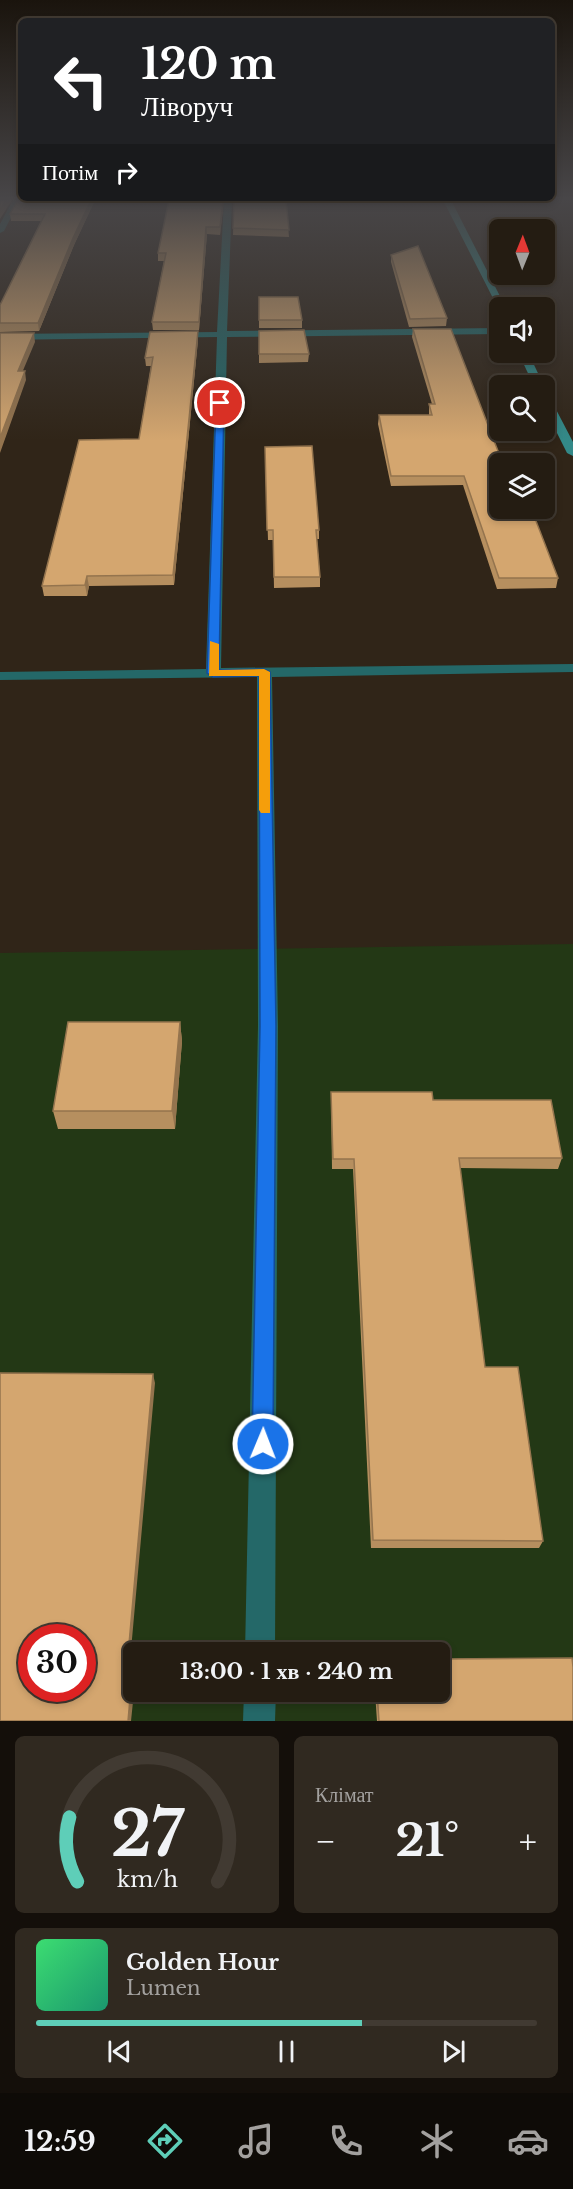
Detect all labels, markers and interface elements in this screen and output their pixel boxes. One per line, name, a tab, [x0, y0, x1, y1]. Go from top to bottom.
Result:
text: 120 m	[141, 38, 276, 90]
icon: left	[42, 42, 120, 120]
text: Ліворуч	[141, 90, 233, 123]
icon: right	[110, 156, 143, 189]
text: Потім	[42, 159, 98, 186]
north arrow	[489, 219, 555, 285]
map controls	[489, 219, 555, 519]
button: sound	[489, 297, 555, 363]
button: search	[489, 375, 555, 441]
pin	[194, 377, 245, 428]
icon: arrive	[203, 386, 236, 419]
button: layers	[489, 453, 555, 519]
position arrow	[231, 1412, 295, 1476]
speed limit sign: 30	[18, 1624, 96, 1702]
text: 13:00 · 1 хв · 240 m	[180, 1658, 393, 1685]
text: Клімат	[315, 1783, 374, 1807]
text: 27	[111, 1795, 184, 1873]
text: 21°	[395, 1812, 459, 1868]
text: −	[315, 1821, 336, 1862]
text: +	[519, 1821, 537, 1862]
text: km/h	[117, 1866, 178, 1893]
text: Golden Hour	[126, 1949, 279, 1976]
text: Lumen	[126, 1976, 201, 2000]
icon: previous	[103, 2035, 136, 2068]
icon: pause	[270, 2035, 303, 2068]
icon: next	[437, 2035, 470, 2068]
icon: directions	[144, 2120, 186, 2162]
icon: music	[235, 2120, 277, 2162]
icon: phone	[325, 2120, 367, 2162]
icon: climate	[416, 2120, 458, 2162]
icon: car	[507, 2120, 549, 2162]
text: 12:59	[24, 2125, 96, 2158]

